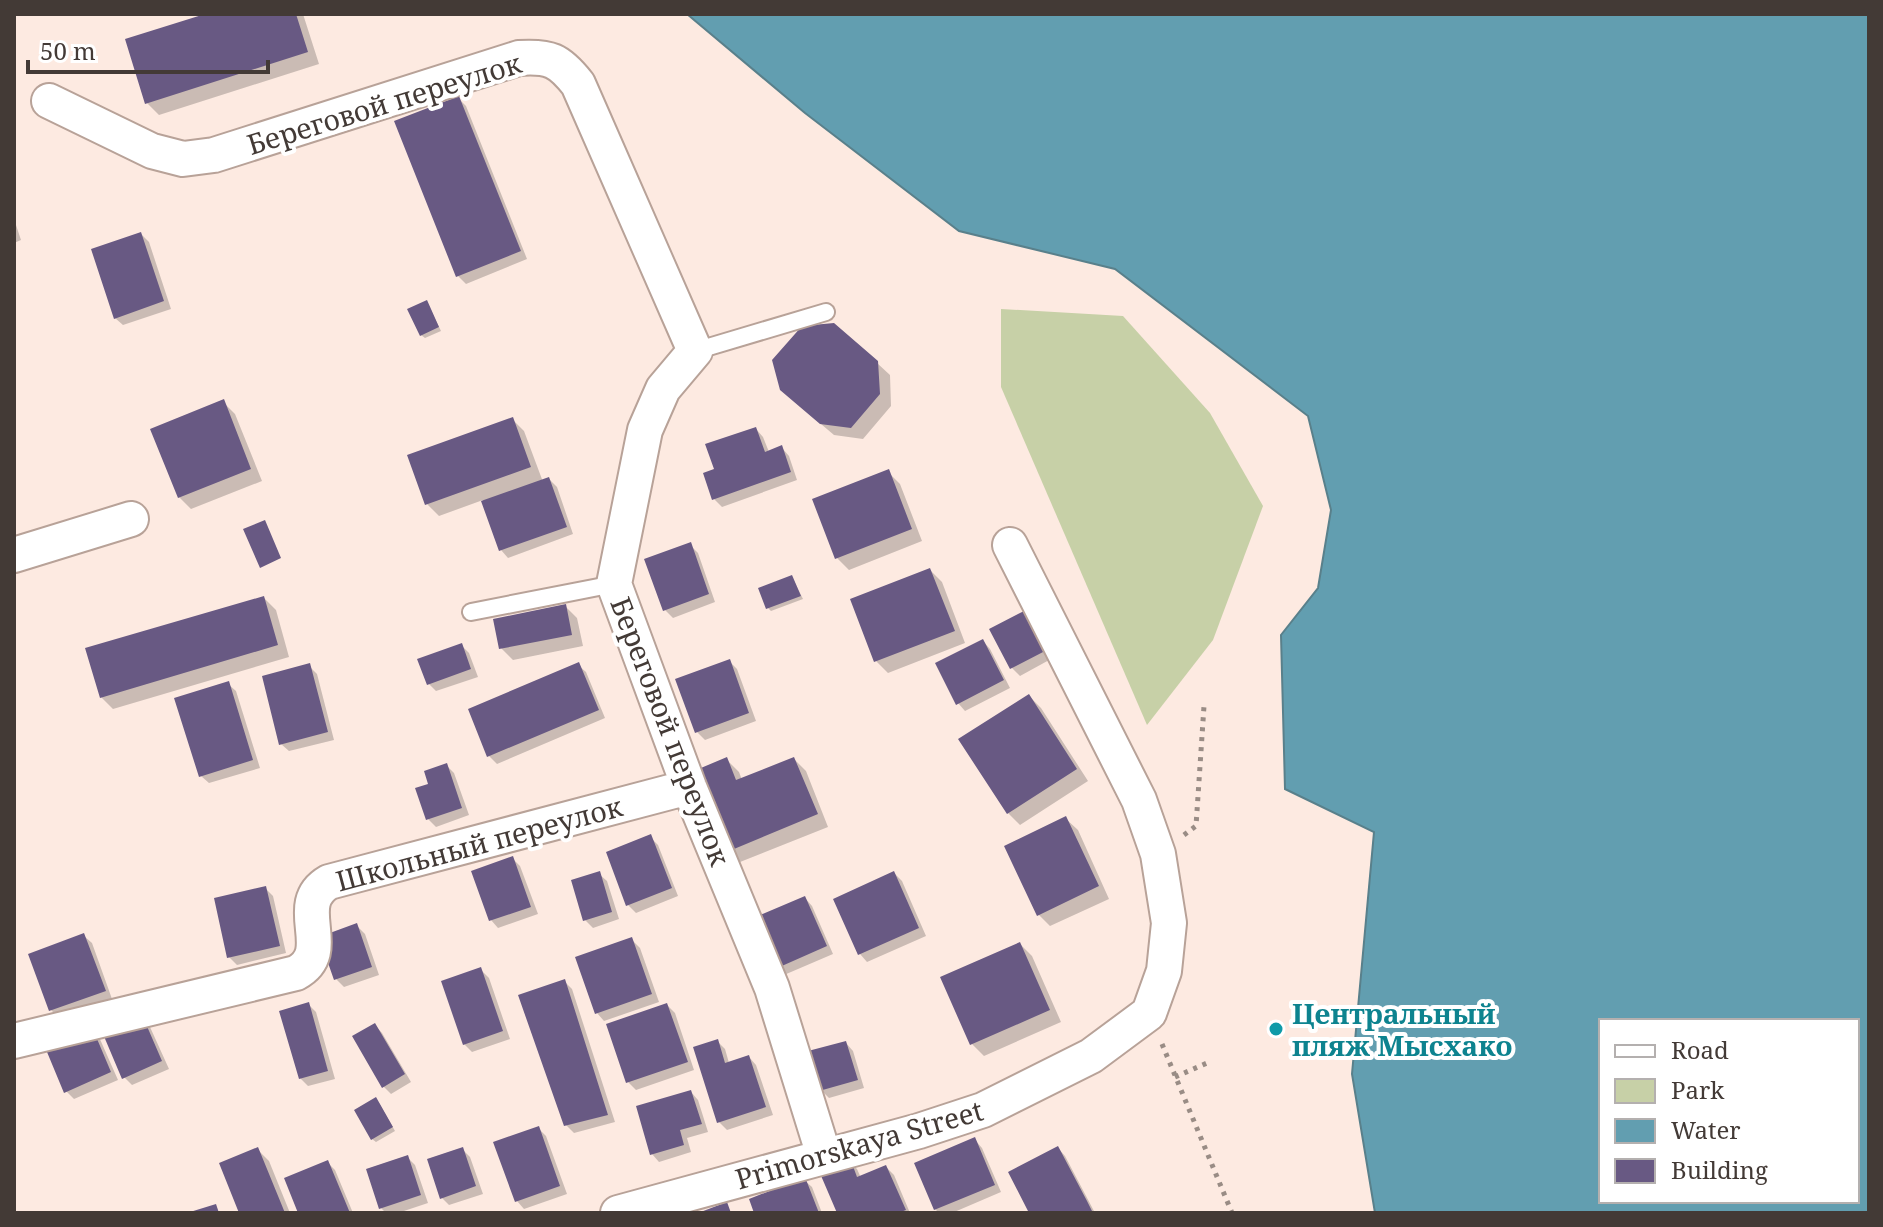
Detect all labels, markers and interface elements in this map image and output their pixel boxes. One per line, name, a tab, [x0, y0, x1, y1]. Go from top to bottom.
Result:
scale bar	[28, 24, 268, 74]
text: 50 m	[40, 34, 96, 67]
street label: Береговой переулок	[242, 43, 526, 163]
street label: Береговой переулок	[602, 591, 740, 871]
street label: Школьный переулок	[332, 786, 627, 900]
place label: Центральный пляж Мысхако	[1292, 994, 1513, 1064]
legend	[1599, 1019, 1859, 1203]
marker: Центральный пляж Мысхако	[1267, 1020, 1285, 1038]
text: Road	[1671, 1033, 1729, 1066]
text: Park	[1671, 1073, 1725, 1106]
street label: Primorskaya Street	[731, 1090, 987, 1198]
text: Water	[1671, 1113, 1741, 1146]
text: Building	[1671, 1153, 1768, 1186]

